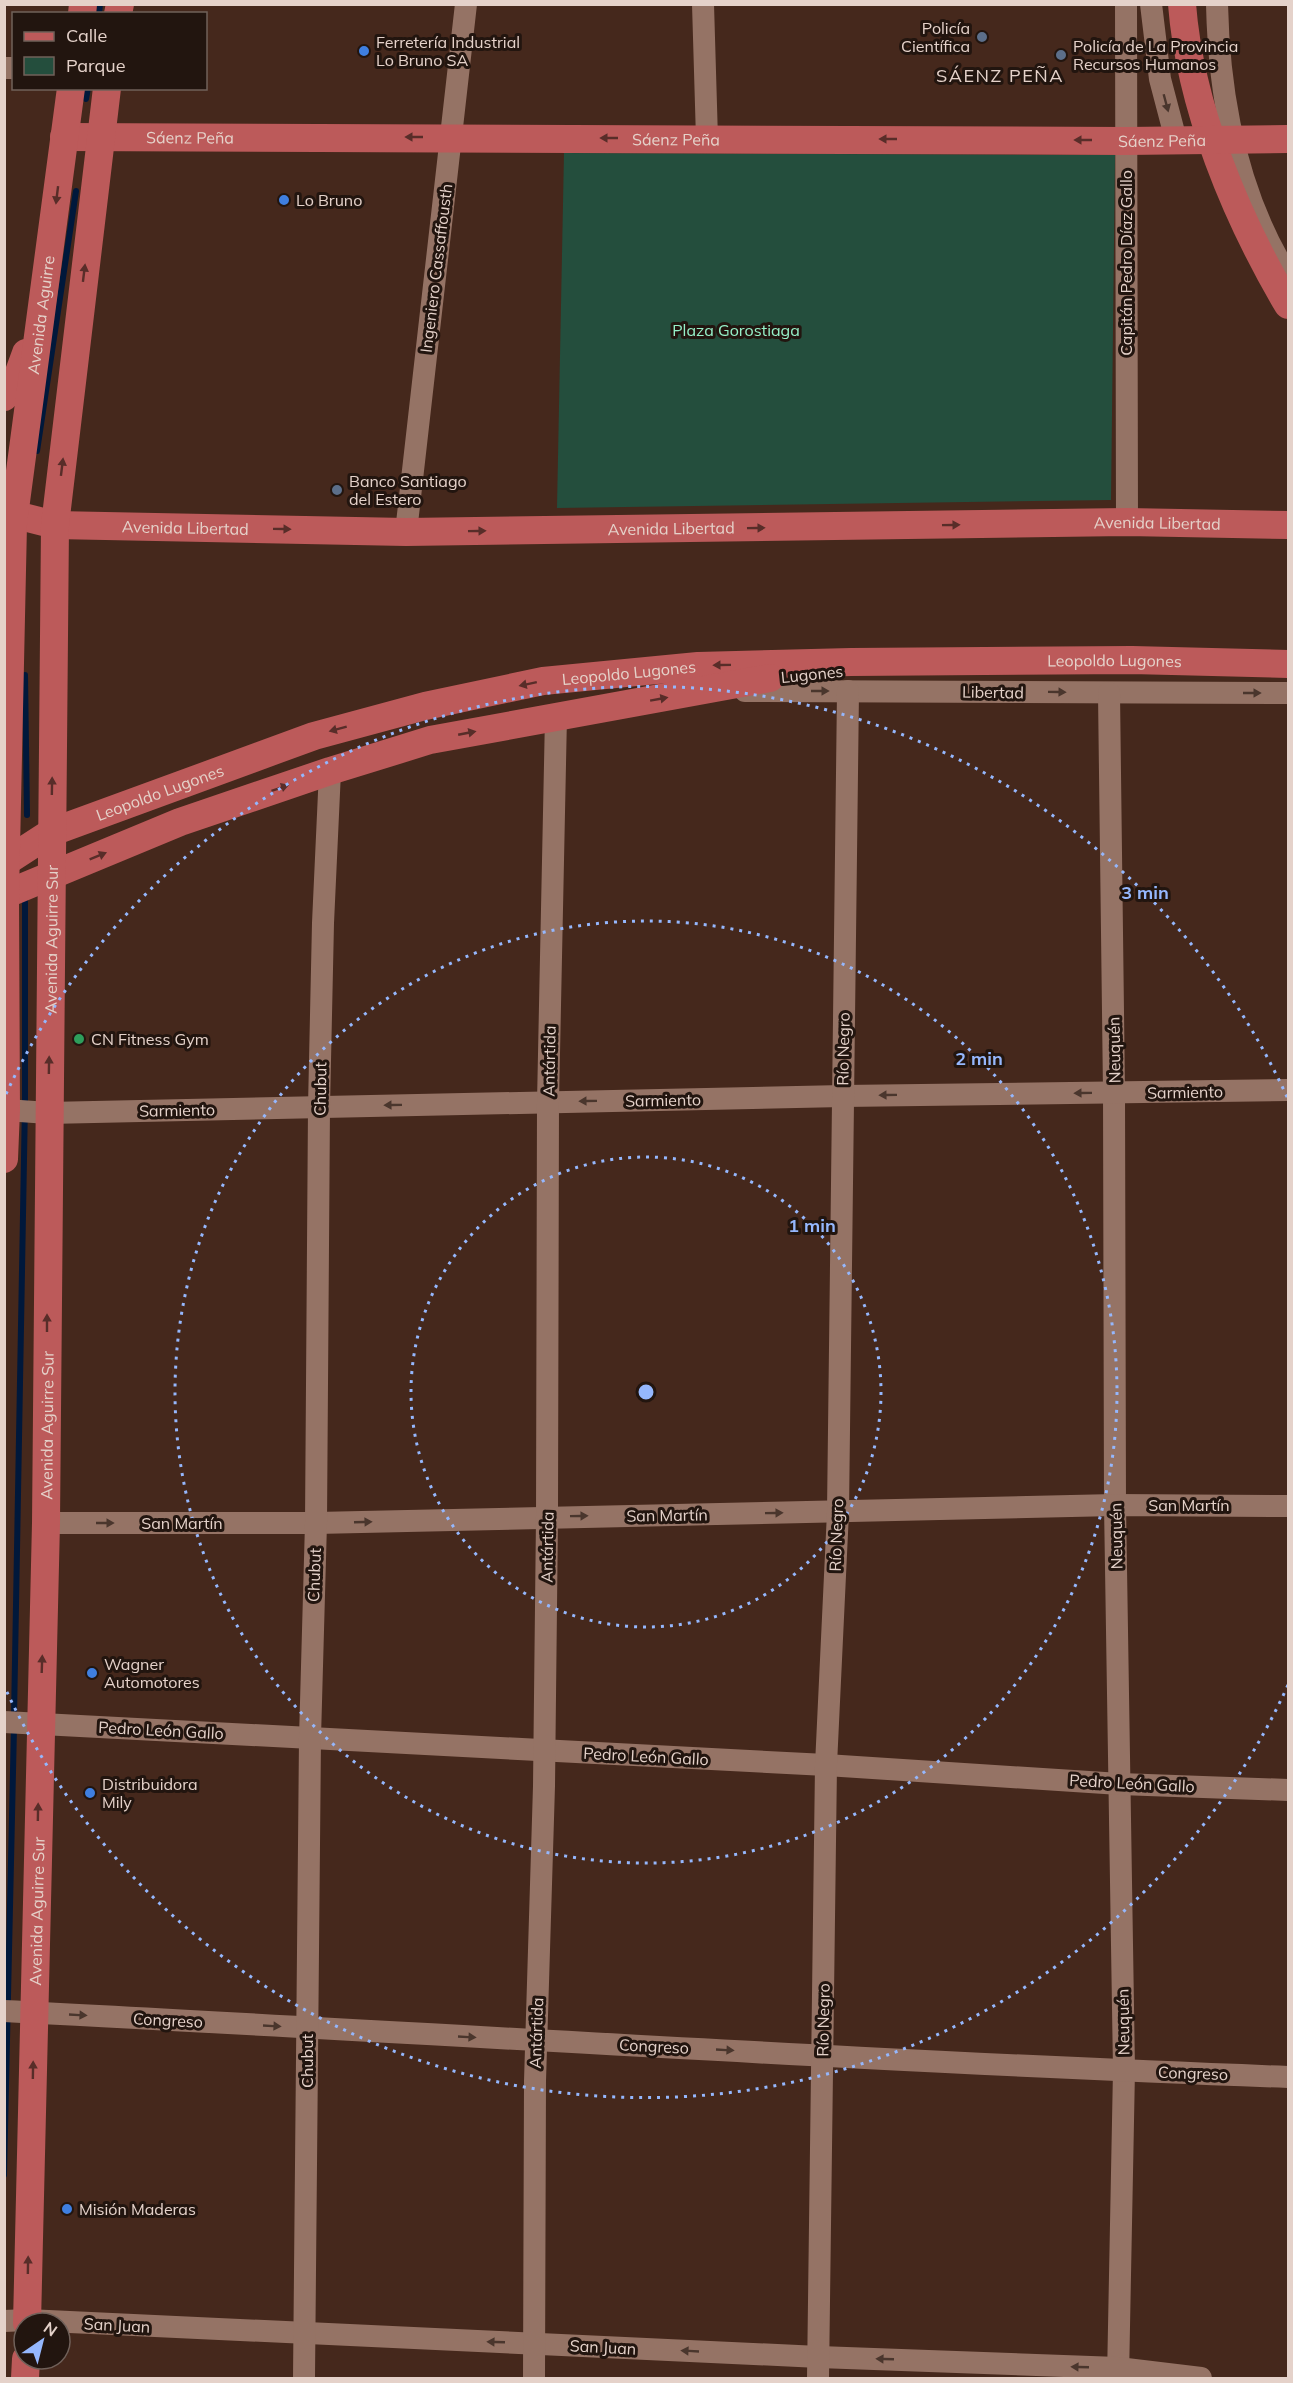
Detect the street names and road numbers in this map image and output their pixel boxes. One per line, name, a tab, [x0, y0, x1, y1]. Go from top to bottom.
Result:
street label: Sáenz Peña	[146, 127, 234, 148]
street label: Sáenz Peña	[632, 129, 720, 149]
street label: Sáenz Peña	[1118, 130, 1206, 151]
street label: Capitán Pedro Díaz Gallo	[1116, 170, 1136, 356]
street label: Ingeniero Cassaffousth	[416, 182, 456, 354]
street label: Avenida Aguirre	[23, 254, 59, 376]
street label: Avenida Libertad	[1094, 512, 1221, 534]
street label: Avenida Libertad	[122, 516, 249, 539]
street label: Avenida Libertad	[608, 517, 735, 539]
street label: Leopoldo Lugones	[1047, 650, 1182, 671]
street label: Leopoldo Lugones	[561, 656, 697, 689]
street label: Lugones	[780, 661, 844, 687]
street label: Libertad	[962, 681, 1024, 703]
street label: Leopoldo Lugones	[93, 760, 227, 825]
street label: Avenida Aguirre Sur	[41, 865, 62, 1014]
street label: Río Negro	[832, 1012, 854, 1086]
street label: Neuquén	[1103, 1016, 1125, 1084]
street label: Antártida	[538, 1025, 560, 1097]
street label: Chubut	[310, 1061, 330, 1116]
street label: Sarmiento	[1147, 1081, 1223, 1103]
street label: Sarmiento	[625, 1089, 701, 1111]
street label: Sarmiento	[139, 1099, 215, 1121]
street label: Avenida Aguirre Sur	[36, 1351, 58, 1500]
street label: San Martín	[1148, 1495, 1230, 1515]
street label: Río Negro	[825, 1498, 847, 1572]
street label: Neuquén	[1105, 1502, 1127, 1570]
street label: San Martín	[626, 1504, 708, 1526]
street label: Antártida	[536, 1511, 558, 1583]
street label: San Martín	[141, 1513, 223, 1533]
street label: Chubut	[303, 1547, 325, 1602]
street label: Pedro León Gallo	[98, 1717, 224, 1743]
street label: Pedro León Gallo	[583, 1743, 709, 1769]
street label: Pedro León Gallo	[1069, 1770, 1195, 1796]
street label: Avenida Aguirre Sur	[25, 1836, 49, 1986]
street label: Río Negro	[812, 1983, 834, 2057]
street label: Neuquén	[1112, 1988, 1134, 2056]
street label: Antártida	[525, 1997, 547, 2069]
street label: Congreso	[133, 2008, 203, 2032]
street label: Chubut	[297, 2034, 317, 2088]
street label: Congreso	[619, 2034, 689, 2058]
street label: Congreso	[1158, 2062, 1228, 2084]
street label: San Juan	[83, 2313, 151, 2337]
street label: San Juan	[569, 2335, 637, 2359]

